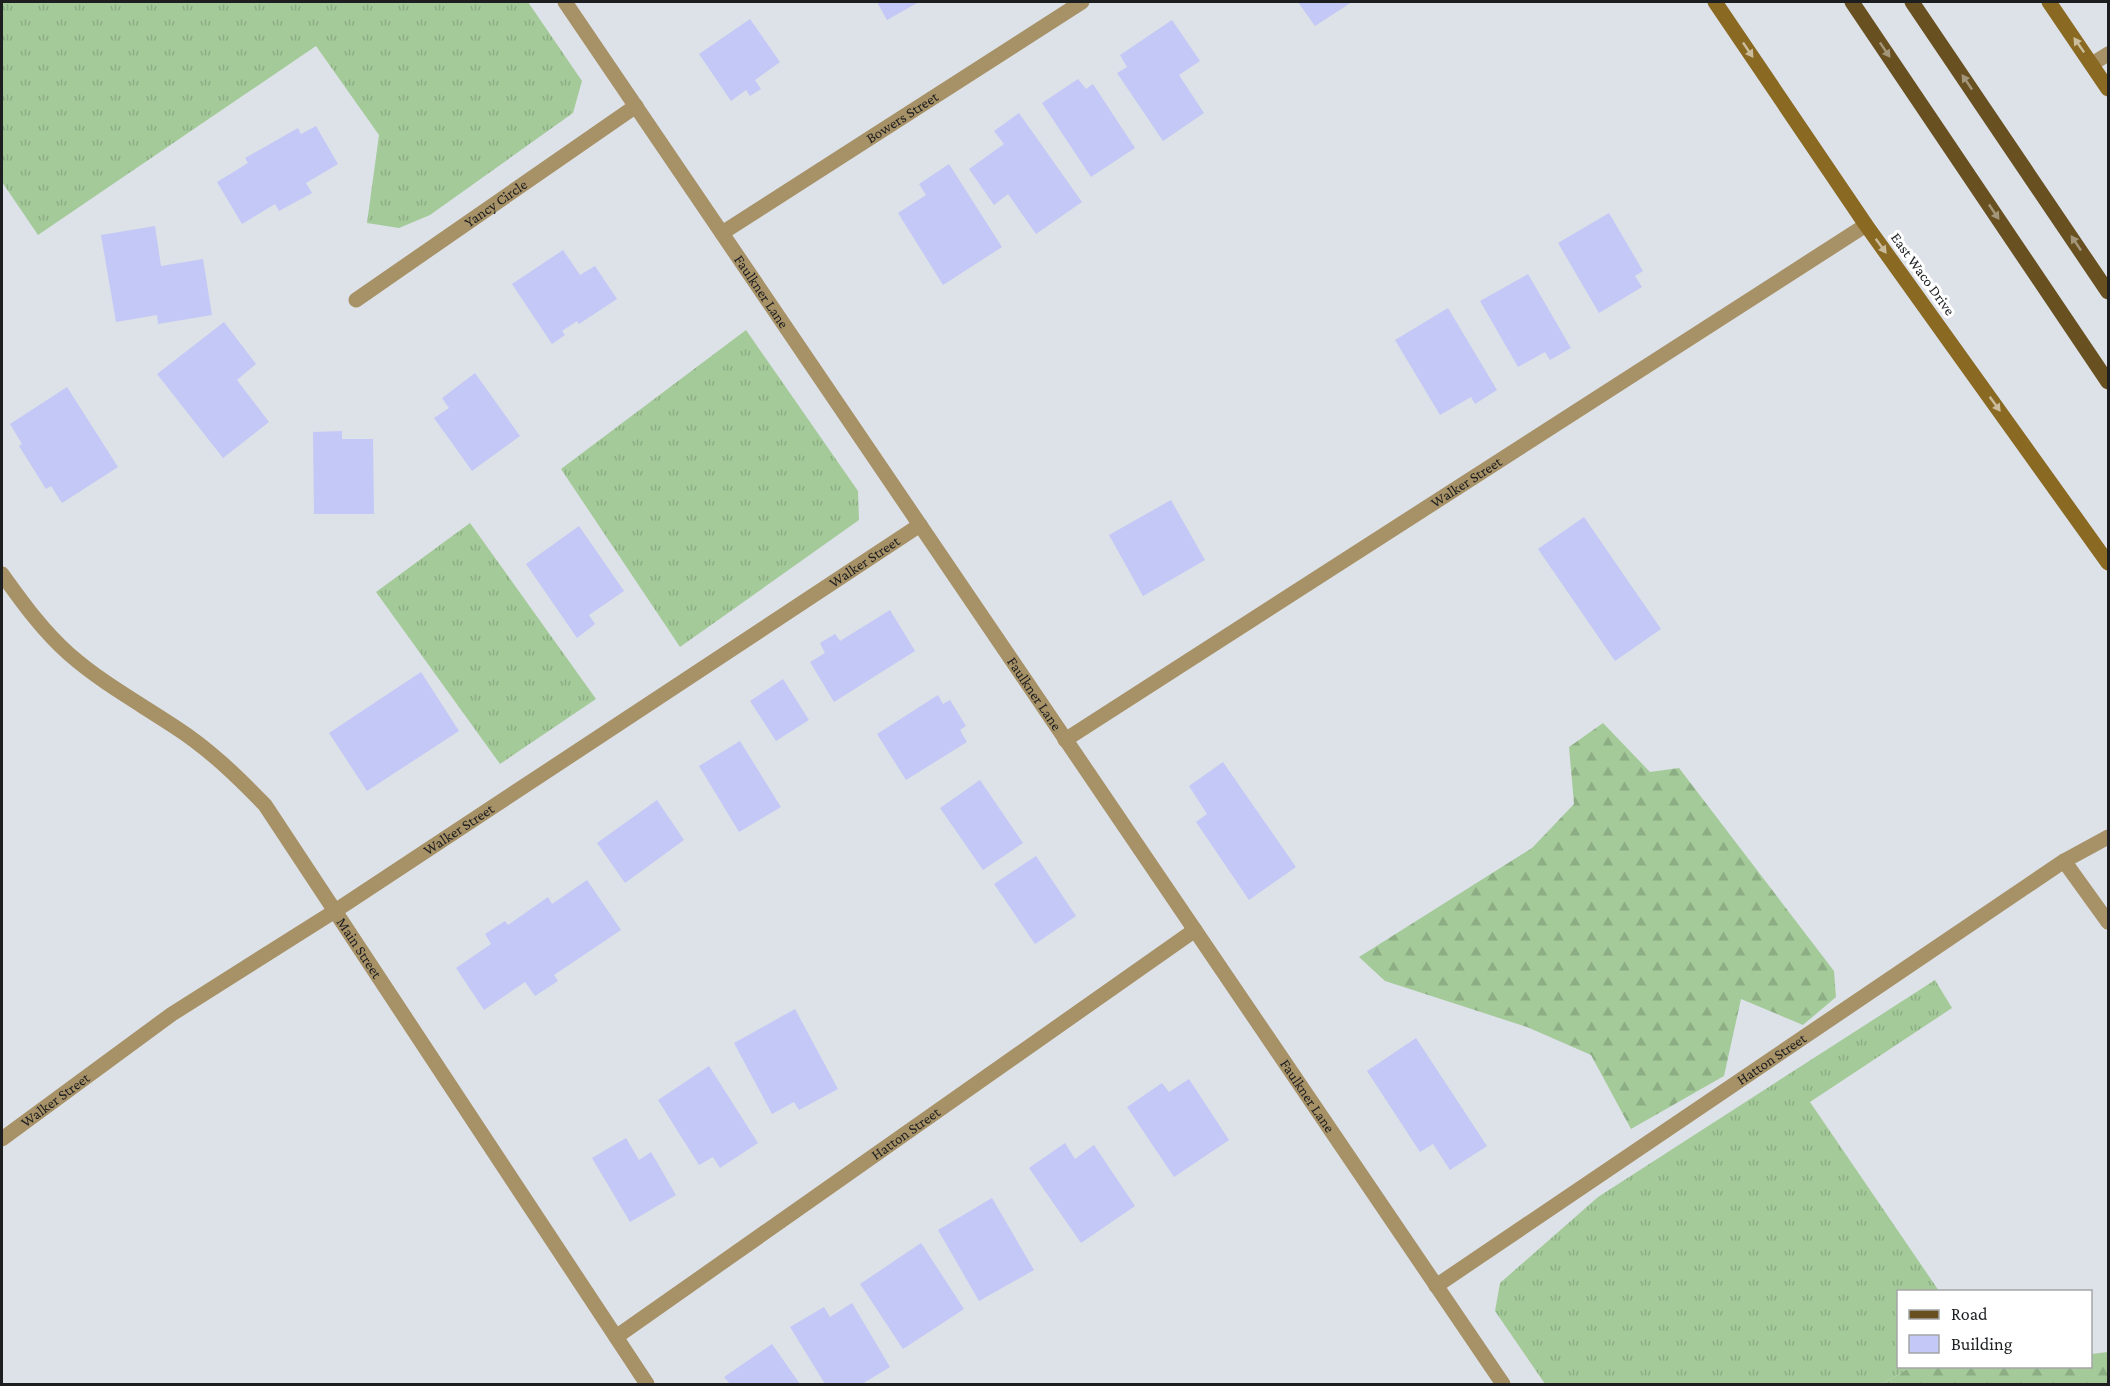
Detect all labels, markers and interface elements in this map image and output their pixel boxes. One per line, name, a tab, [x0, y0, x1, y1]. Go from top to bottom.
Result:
one-way arrow	[2073, 38, 2085, 54]
one-way arrow	[1742, 42, 1753, 58]
one-way arrow	[1879, 42, 1890, 58]
one-way arrow	[1961, 73, 1972, 90]
street label: Bowers Street	[863, 88, 942, 146]
street label: Yancy Circle	[461, 176, 530, 230]
one-way arrow	[1988, 203, 2000, 219]
street label: East Waco Drive	[1888, 230, 1958, 319]
one-way arrow	[2070, 236, 2082, 252]
one-way arrow	[1875, 237, 1887, 253]
street label: Faulkner Lane	[731, 252, 792, 332]
one-way arrow	[1989, 396, 2001, 412]
street label: Walker Street	[1428, 453, 1505, 511]
street label: Walker Street	[826, 532, 903, 591]
street label: Faulkner Lane	[1004, 654, 1065, 734]
street label: Walker Street	[420, 800, 498, 858]
street label: Main Street	[334, 915, 386, 982]
street label: Hatton Street	[1734, 1029, 1810, 1088]
street label: Faulkner Lane	[1277, 1056, 1338, 1136]
street label: Walker Street	[18, 1069, 93, 1130]
street label: Hatton Street	[868, 1103, 944, 1163]
legend	[1897, 1290, 2092, 1368]
text: Road	[1951, 1304, 1988, 1324]
text: Building	[1951, 1334, 2013, 1354]

